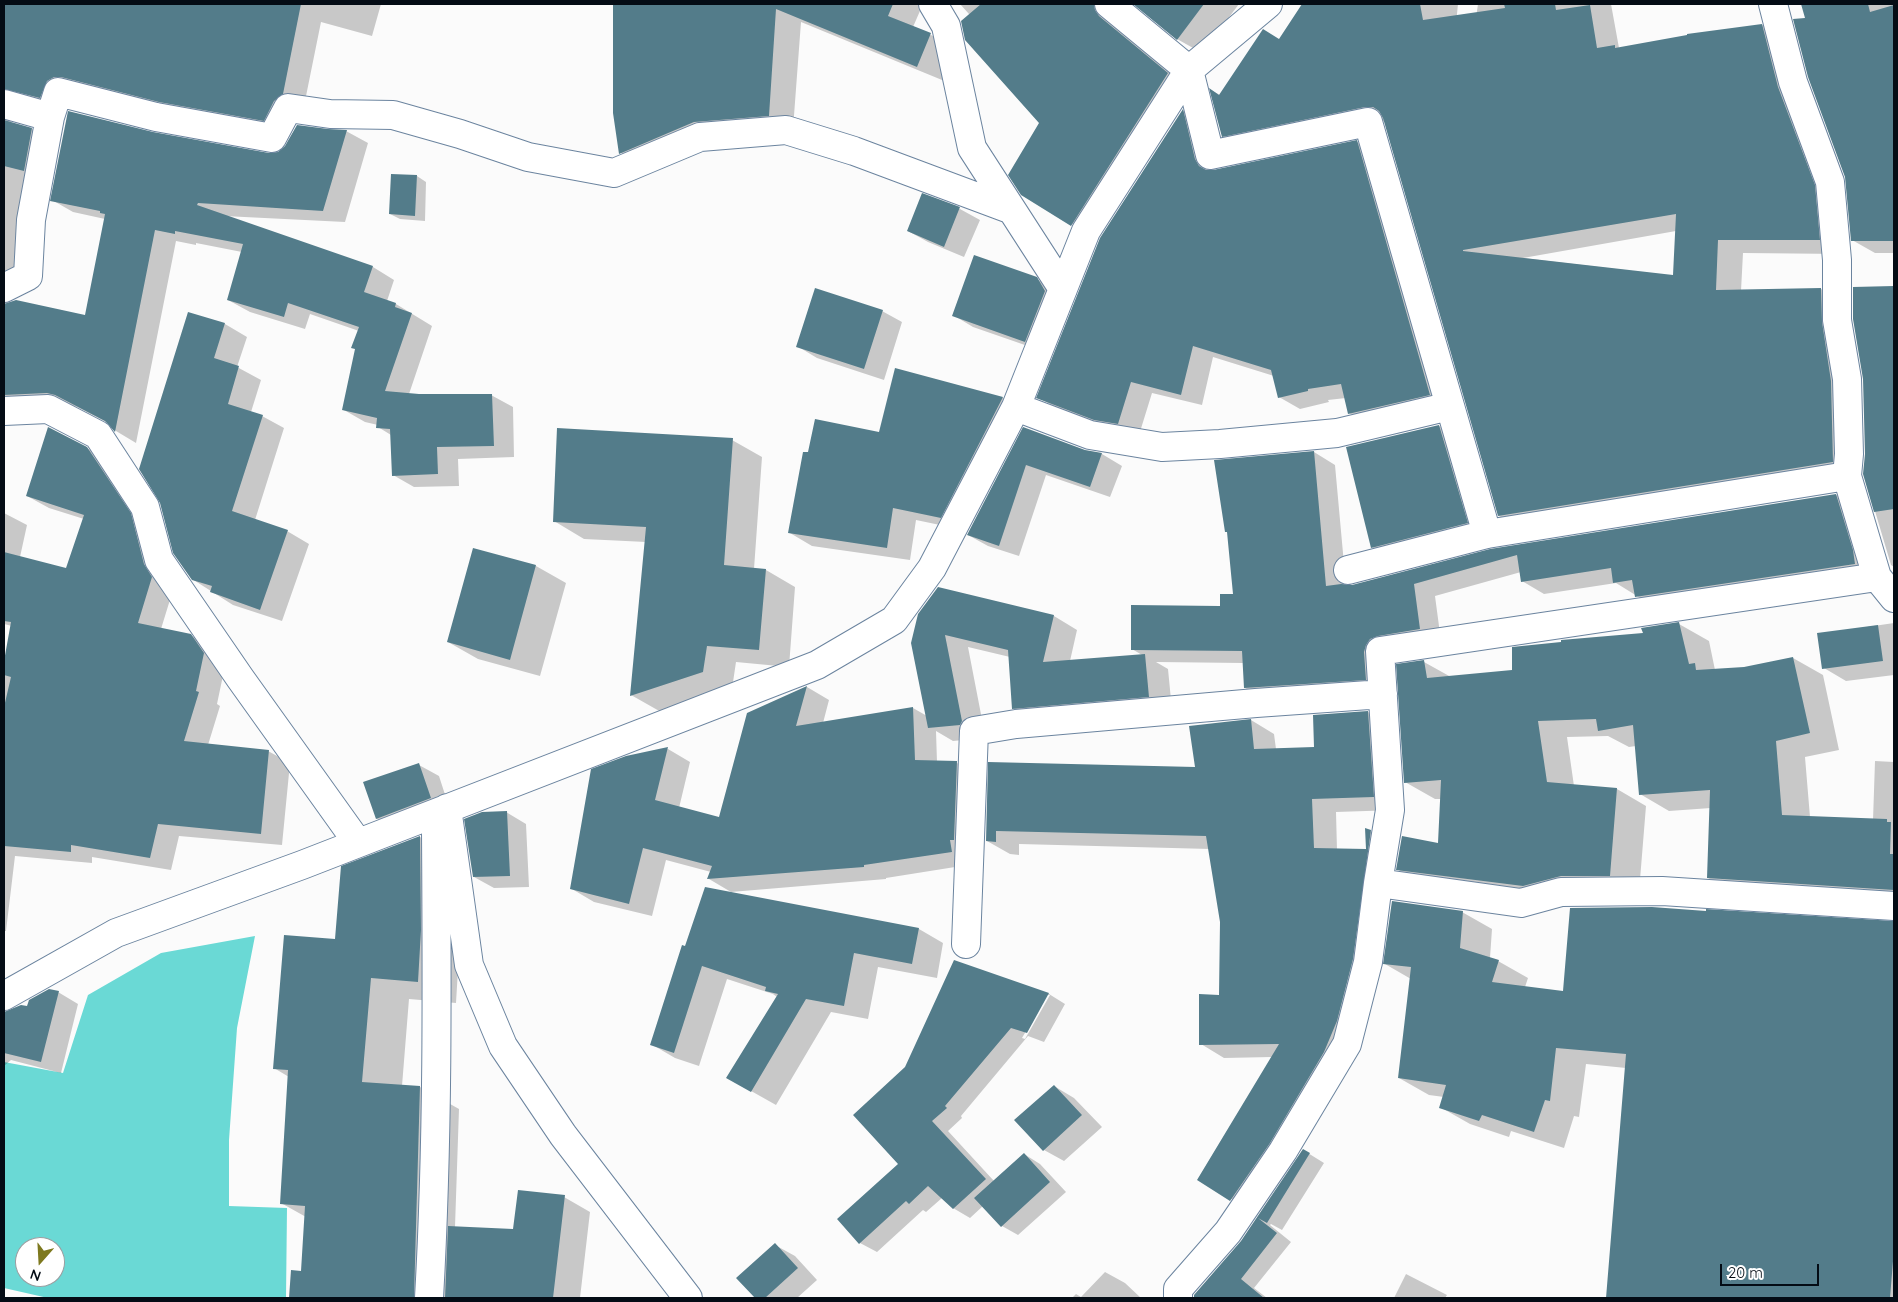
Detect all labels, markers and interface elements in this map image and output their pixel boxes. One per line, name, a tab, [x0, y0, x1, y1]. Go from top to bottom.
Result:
north arrow	[15, 1237, 65, 1287]
scale bar	[1723, 1254, 1822, 1286]
text: 20 m	[1728, 1263, 1763, 1282]
text: N	[28, 1265, 43, 1285]

